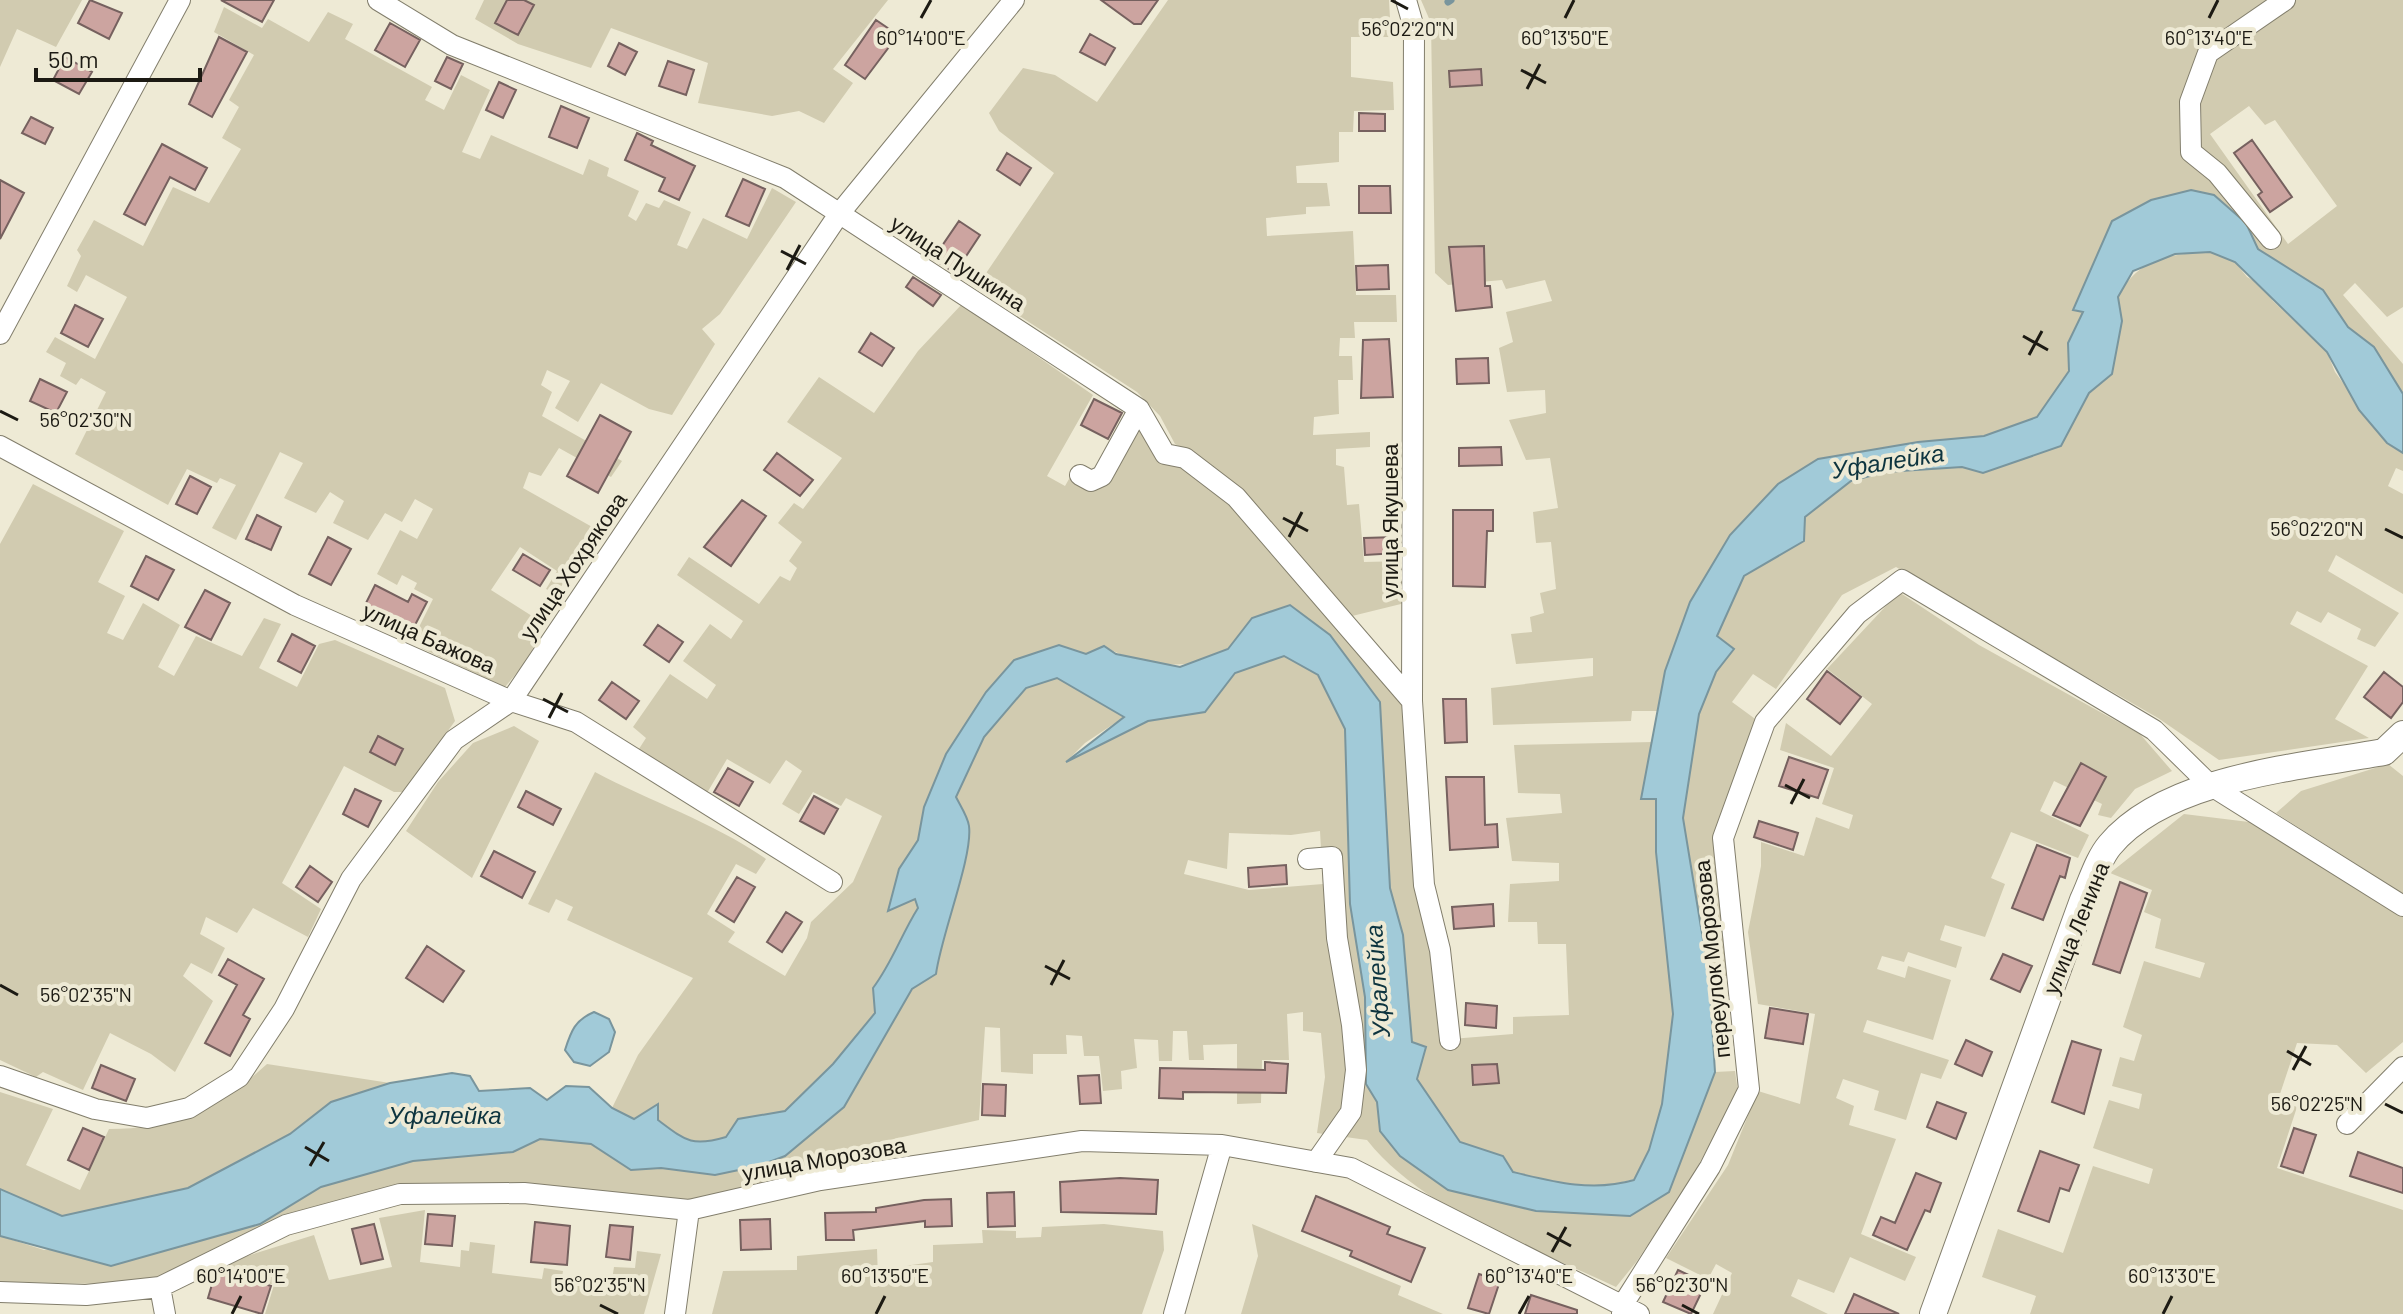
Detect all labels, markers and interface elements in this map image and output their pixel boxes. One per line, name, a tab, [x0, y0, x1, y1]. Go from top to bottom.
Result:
text: 56°02'20"N	[1361, 16, 1455, 40]
text: 60°14'00"E	[876, 25, 966, 49]
text: 60°13'50"E	[1521, 25, 1609, 49]
text: 60°13'40"E	[2165, 25, 2253, 49]
scale bar	[36, 32, 200, 82]
text: 50 m	[48, 44, 99, 73]
street label: улица Пушкина	[886, 209, 1032, 317]
text: 56°02'30"N	[39, 407, 133, 431]
water label: Уфалейка	[1829, 437, 1946, 484]
street label: улица Якушева	[1376, 443, 1403, 599]
street label: улица Хохрякова	[513, 486, 632, 645]
text: 56°02'20"N	[2270, 516, 2364, 540]
street label: улица Бажова	[359, 596, 500, 679]
street label: улица Ленина	[2037, 857, 2115, 998]
street label: переулок Морозова	[1688, 858, 1735, 1059]
water label: Уфалейка	[1358, 924, 1395, 1040]
text: 56°02'35"N	[40, 982, 132, 1006]
text: 56°02'25"N	[2271, 1091, 2363, 1115]
water label: Уфалейка	[387, 1100, 502, 1129]
street label: улица Морозова	[740, 1131, 909, 1186]
text: 60°14'00"E	[196, 1263, 286, 1287]
text: 60°13'50"E	[841, 1263, 929, 1287]
text: 60°13'40"E	[1485, 1263, 1573, 1287]
text: 60°13'30"E	[2128, 1263, 2216, 1287]
text: 56°02'35"N	[554, 1272, 646, 1296]
text: 56°02'30"N	[1635, 1272, 1729, 1296]

